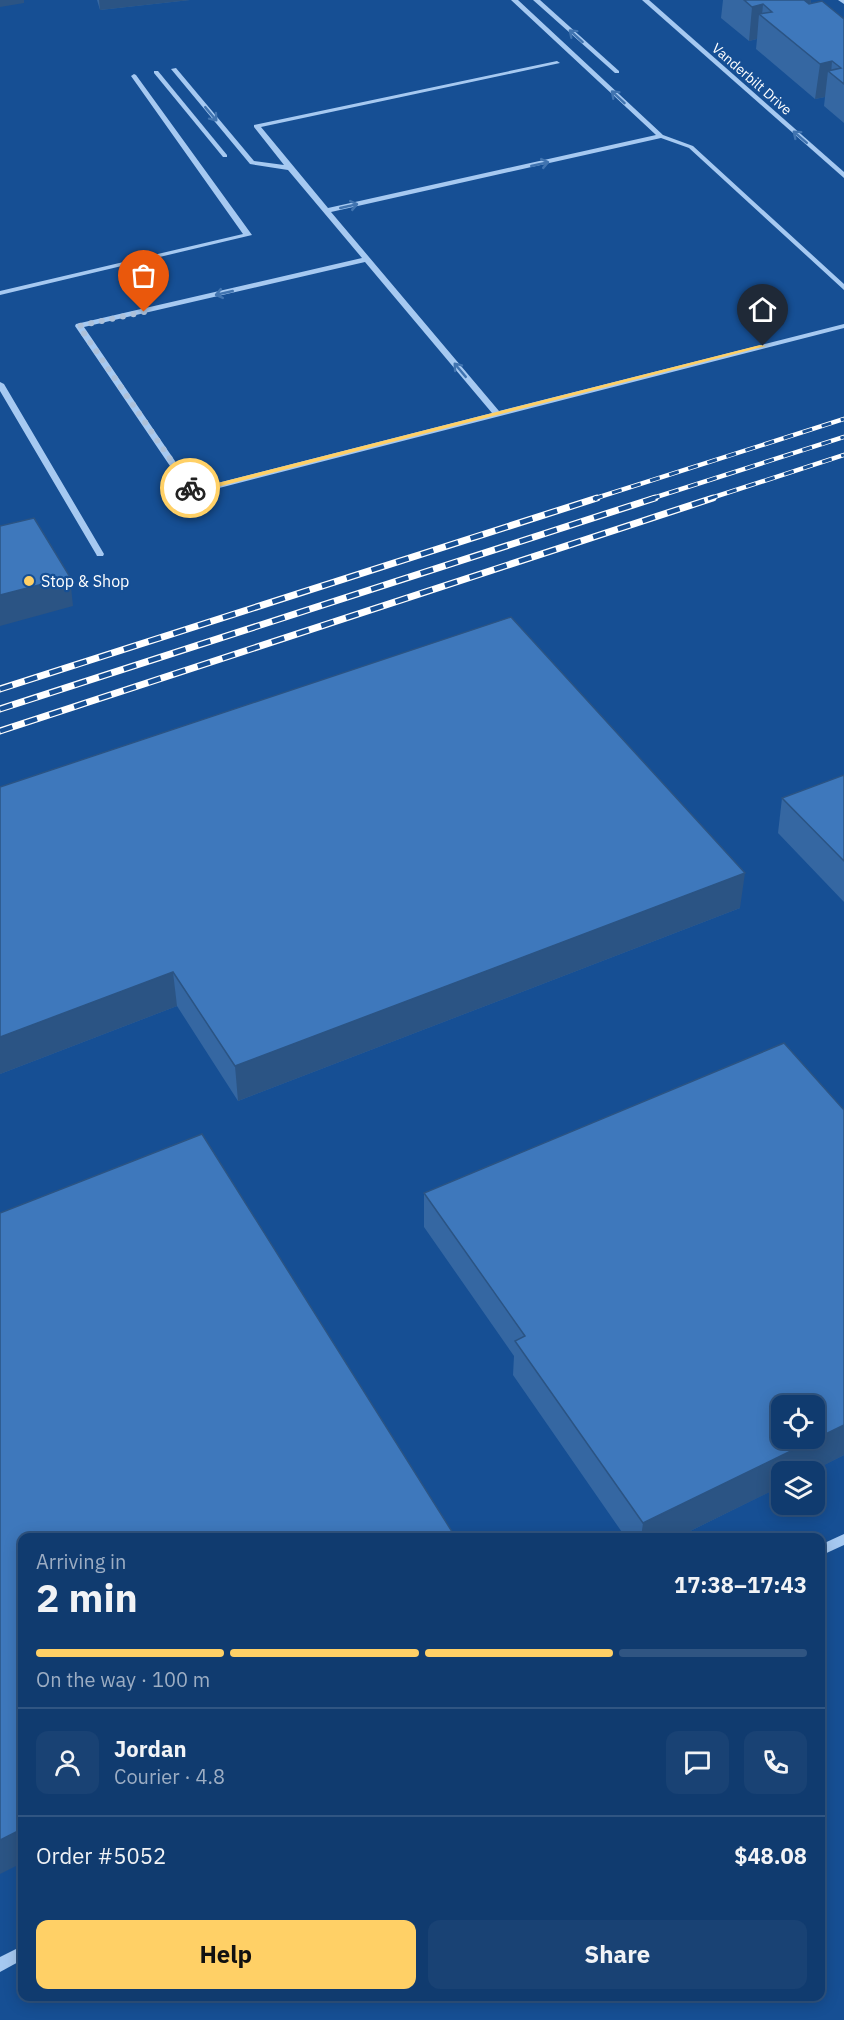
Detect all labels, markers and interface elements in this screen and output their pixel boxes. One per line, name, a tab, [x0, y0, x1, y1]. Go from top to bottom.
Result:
one-way arrow	[569, 29, 584, 43]
street label: Vanderbilt Drive	[708, 39, 796, 119]
one-way arrow	[611, 90, 626, 104]
one-way arrow	[204, 106, 218, 121]
one-way arrow	[793, 130, 808, 144]
one-way arrow	[530, 157, 549, 169]
one-way arrow	[339, 200, 359, 211]
pin	[118, 250, 169, 312]
icon: bag	[127, 259, 160, 292]
pin	[737, 284, 788, 346]
one-way arrow	[215, 288, 234, 300]
icon: home	[746, 293, 779, 326]
one-way arrow	[453, 363, 467, 378]
courier	[160, 458, 220, 518]
icon: bike	[174, 472, 207, 505]
place label: Stop & Shop	[41, 571, 129, 591]
marker: Stop & Shop	[22, 574, 36, 588]
map controls	[771, 1395, 825, 1515]
button: locate	[771, 1395, 825, 1449]
button: layers	[771, 1461, 825, 1515]
text: Arriving in	[36, 1548, 126, 1575]
text: 17:38–17:43	[674, 1570, 807, 1599]
text: 2 min	[36, 1572, 138, 1623]
text: On the way · 100 m	[36, 1666, 210, 1693]
button: person	[36, 1731, 99, 1794]
button: chat	[666, 1731, 729, 1794]
button: phone	[744, 1731, 807, 1794]
text: Jordan	[114, 1734, 187, 1763]
text: Courier · 4.8	[114, 1763, 225, 1790]
text: Order #5052	[36, 1841, 166, 1870]
text: $48.08	[734, 1841, 807, 1870]
button: Help	[36, 1920, 416, 1989]
button: Share	[428, 1920, 807, 1989]

